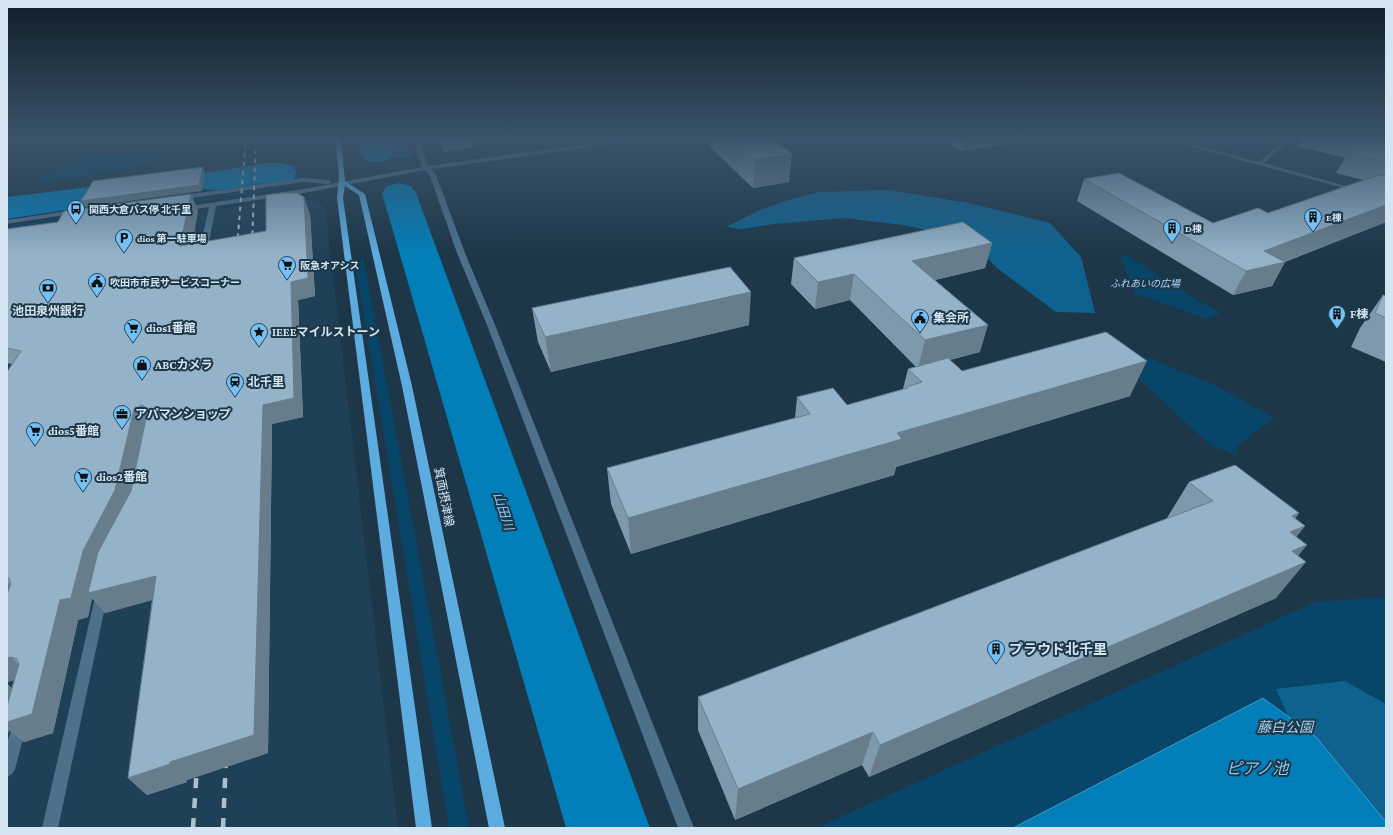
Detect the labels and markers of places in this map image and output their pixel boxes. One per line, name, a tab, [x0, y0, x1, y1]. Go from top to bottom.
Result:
bus stop icon: 関西大倉バス停 北千里	[66, 199, 86, 224]
place label: 関西大倉バス停 北千里	[89, 204, 191, 215]
building icon: E棟	[1303, 207, 1323, 232]
place label: E棟	[1326, 212, 1342, 223]
building icon: D棟	[1162, 218, 1182, 243]
place label: D棟	[1185, 223, 1202, 234]
parking icon: dios 第一駐車場	[114, 228, 134, 253]
place label: dios 第一駐車場	[137, 233, 207, 244]
supermarket icon: 阪急オアシス	[277, 255, 297, 280]
place label: 阪急オアシス	[300, 260, 360, 271]
public building icon: 吹田市市民サービスコーナー	[87, 272, 107, 297]
place label: 吹田市市民サービスコーナー	[110, 277, 240, 288]
bank icon: 池田泉州銀行	[38, 278, 58, 303]
place label: 池田泉州銀行	[12, 304, 84, 318]
building icon: F棟	[1327, 304, 1347, 329]
place label: F棟	[1350, 307, 1368, 321]
public building icon: 集会所	[910, 308, 930, 333]
place label: 集会所	[933, 311, 969, 325]
supermarket icon: dios1番館	[123, 318, 143, 343]
place label: dios1番館	[146, 321, 196, 335]
place icon: IEEEマイルストーン	[249, 322, 269, 347]
place label: IEEEマイルストーン	[272, 325, 380, 339]
shop icon: ABCカメラ	[132, 355, 152, 380]
place label: ABCカメラ	[154, 358, 212, 372]
station icon: 北千里	[225, 372, 245, 397]
place label: 北千里	[248, 375, 284, 389]
office icon: アパマンショップ	[112, 404, 132, 429]
place label: アパマンショップ	[135, 407, 231, 421]
supermarket icon: dios5番館	[25, 421, 45, 446]
place label: dios5番館	[48, 424, 99, 438]
supermarket icon: dios2番館	[73, 467, 93, 492]
place label: dios2番館	[96, 470, 147, 484]
building icon: プラウド北千里	[986, 639, 1006, 664]
place label: プラウド北千里	[1009, 641, 1107, 657]

